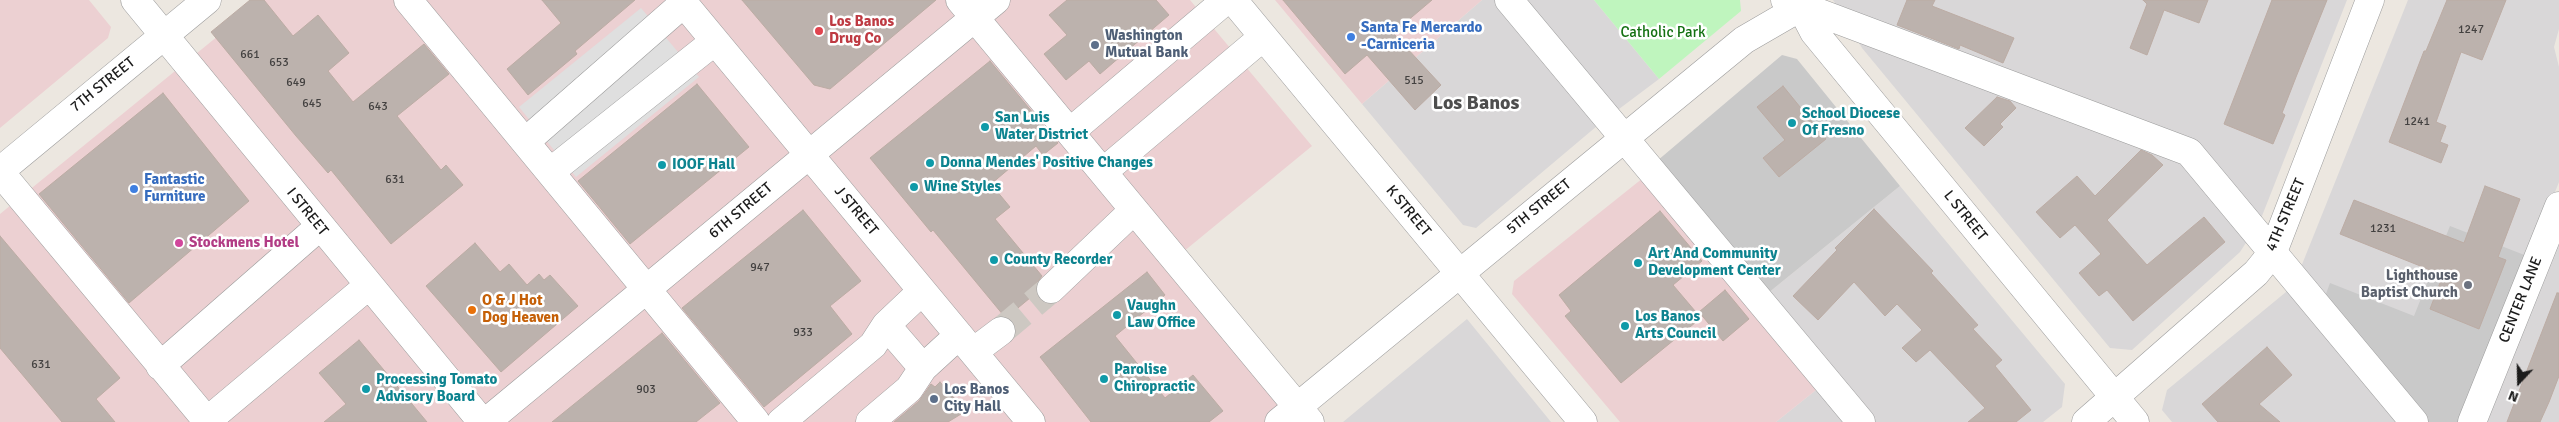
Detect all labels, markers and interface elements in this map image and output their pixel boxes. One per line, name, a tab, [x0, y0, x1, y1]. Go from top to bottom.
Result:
place label: Los Banos Drug Co	[829, 13, 894, 48]
place label: Santa Fe Mercardo -Carniceria	[1361, 19, 1482, 54]
house number: 1247	[2458, 23, 2484, 37]
park label: Catholic Park	[1620, 24, 1706, 42]
marker: Los Banos Drug Co	[813, 25, 825, 37]
place label: Washington Mutual Bank	[1105, 27, 1188, 62]
marker: Santa Fe Mercardo -Carniceria	[1345, 31, 1357, 43]
marker: Washington Mutual Bank	[1089, 39, 1101, 51]
house number: 661	[240, 48, 260, 62]
street label: 7TH STREET	[67, 54, 139, 116]
house number: 653	[269, 56, 289, 70]
house number: 515	[1404, 74, 1424, 88]
house number: 649	[286, 76, 306, 90]
district label: Los Banos	[1433, 92, 1519, 116]
house number: 645	[302, 97, 322, 111]
house number: 643	[368, 100, 388, 114]
place label: School Diocese Of Fresno	[1802, 105, 1900, 140]
place label: San Luis Water District	[995, 109, 1088, 144]
house number: 1241	[2404, 115, 2430, 129]
marker: School Diocese Of Fresno	[1786, 117, 1798, 129]
marker: San Luis Water District	[979, 121, 991, 133]
place label: Donna Mendes' Positive Changes	[940, 154, 1153, 172]
place label: IOOF Hall	[672, 156, 735, 174]
marker: Donna Mendes' Positive Changes	[924, 157, 936, 169]
marker: IOOF Hall	[656, 159, 668, 171]
place label: Fantastic Furniture	[144, 171, 205, 206]
house number: 631	[385, 173, 405, 187]
street label: 5TH STREET	[1503, 176, 1575, 238]
street label: 4TH STREET	[2263, 176, 2309, 254]
place label: Wine Styles	[924, 178, 1001, 196]
street label: 6TH STREET	[706, 179, 776, 243]
marker: Wine Styles	[908, 181, 920, 193]
street label: K STREET	[1382, 182, 1434, 240]
marker: Fantastic Furniture	[128, 183, 140, 195]
street label: J STREET	[830, 183, 882, 239]
street label: I STREET	[282, 184, 332, 240]
street label: L STREET	[1939, 187, 1991, 245]
house number: 1231	[2370, 222, 2396, 236]
place label: Stockmens Hotel	[189, 234, 299, 252]
marker: Stockmens Hotel	[173, 237, 185, 249]
place label: Art And Community Development Center	[1648, 245, 1781, 280]
place label: County Recorder	[1004, 251, 1112, 269]
marker: County Recorder	[988, 254, 1000, 266]
street label: CENTER LANE	[2496, 254, 2546, 346]
marker: Art And Community Development Center	[1632, 257, 1644, 269]
house number: 947	[750, 261, 770, 275]
place label: Lighthouse Baptist Church	[2361, 267, 2458, 302]
marker: Lighthouse Baptist Church	[2462, 279, 2474, 291]
place label: O & J Hot Dog Heaven	[482, 292, 559, 327]
place label: Vaughn Law Office	[1127, 297, 1195, 332]
marker: O & J Hot Dog Heaven	[466, 304, 478, 316]
place label: Los Banos Arts Council	[1635, 308, 1716, 343]
marker: Vaughn Law Office	[1111, 309, 1123, 321]
marker: Los Banos Arts Council	[1619, 320, 1631, 332]
house number: 933	[793, 326, 813, 340]
north arrow	[2494, 357, 2544, 407]
house number: 631	[31, 358, 51, 372]
place label: Parolise Chiropractic	[1114, 361, 1195, 396]
place label: Processing Tomato Advisory Board	[376, 371, 497, 406]
marker: Parolise Chiropractic	[1098, 373, 1110, 385]
place label: Los Banos City Hall	[944, 381, 1009, 416]
marker: Processing Tomato Advisory Board	[360, 383, 372, 395]
house number: 903	[636, 383, 656, 397]
text: N	[2506, 387, 2521, 406]
marker: Los Banos City Hall	[928, 393, 940, 405]

